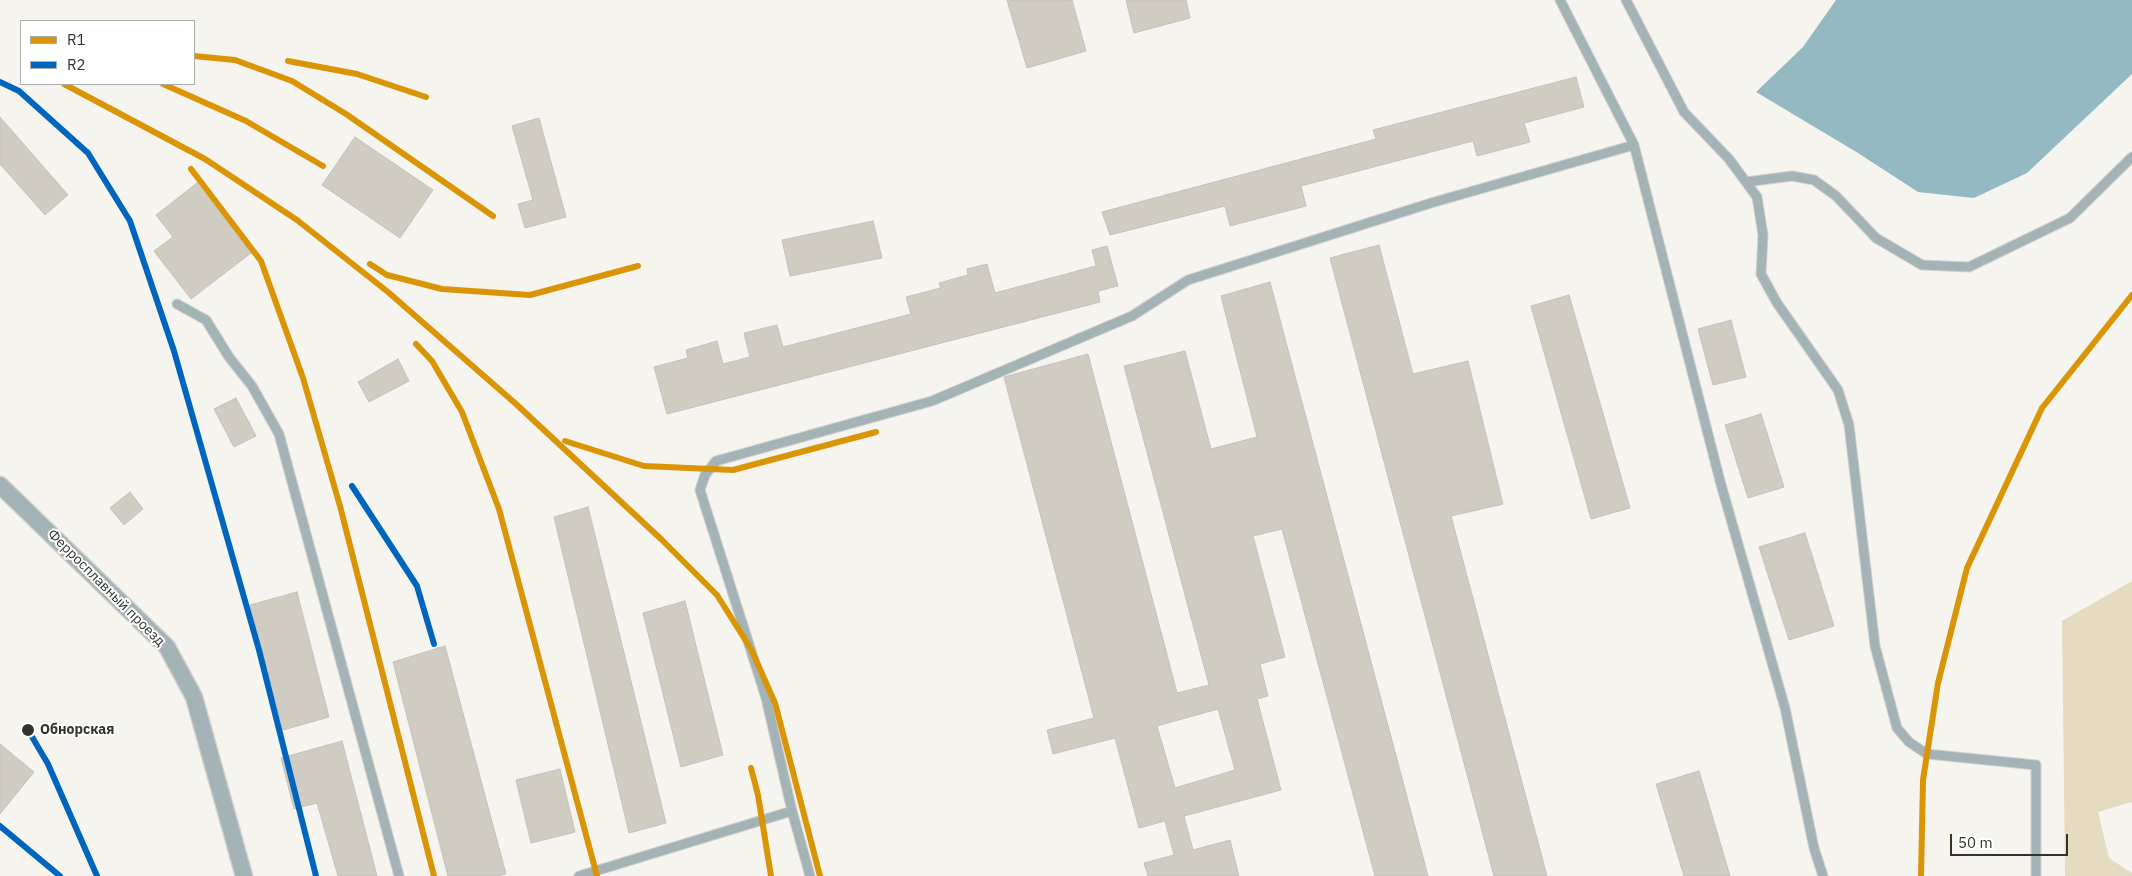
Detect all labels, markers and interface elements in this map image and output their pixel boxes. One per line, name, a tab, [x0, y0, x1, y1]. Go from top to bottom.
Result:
legend	[20, 20, 195, 85]
text: R1	[67, 30, 86, 49]
text: R2	[67, 55, 86, 74]
street label: Ферросплавный проезд	[44, 526, 168, 650]
marker: Обнорская	[20, 722, 36, 738]
place label: Обнорская	[40, 722, 114, 738]
scale bar	[1952, 824, 2070, 856]
text: 50 m	[1958, 833, 1993, 852]

